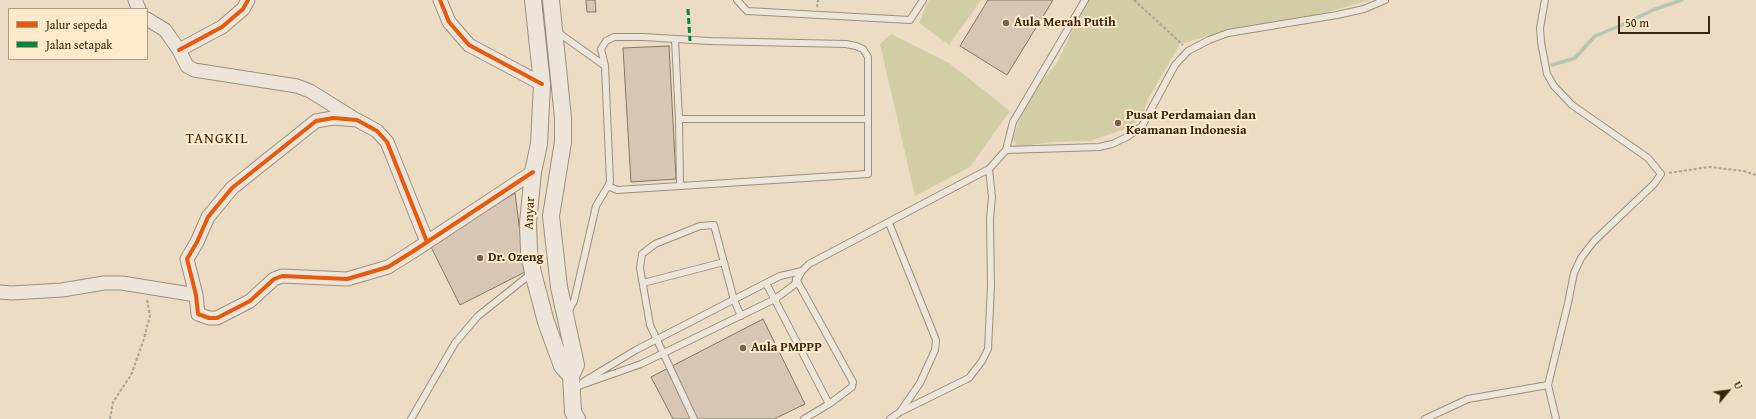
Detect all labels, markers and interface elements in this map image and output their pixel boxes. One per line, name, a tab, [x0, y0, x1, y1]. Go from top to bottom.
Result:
legend	[8, 8, 148, 60]
scale bar	[1620, 8, 1712, 34]
text: 50 m	[1625, 14, 1649, 31]
place label: Aula Merah Putih	[1014, 15, 1116, 31]
text: Jalur sepeda	[46, 16, 107, 33]
marker: Aula Merah Putih	[1001, 18, 1011, 28]
text: Jalan setapak	[46, 36, 112, 53]
place label: Pusat Perdamaian dan Keamanan Indonesia	[1126, 108, 1256, 139]
marker: Pusat Perdamaian dan Keamanan Indonesia	[1113, 118, 1123, 128]
district label: TANGKIL	[185, 130, 249, 148]
street label: Anyar	[521, 196, 539, 230]
place label: Dr. Ozeng	[488, 250, 543, 266]
marker: Dr. Ozeng	[475, 253, 485, 263]
place label: Aula PMPPP	[751, 340, 822, 356]
marker: Aula PMPPP	[738, 343, 748, 353]
north arrow	[1708, 371, 1748, 411]
text: U	[1730, 378, 1747, 392]

